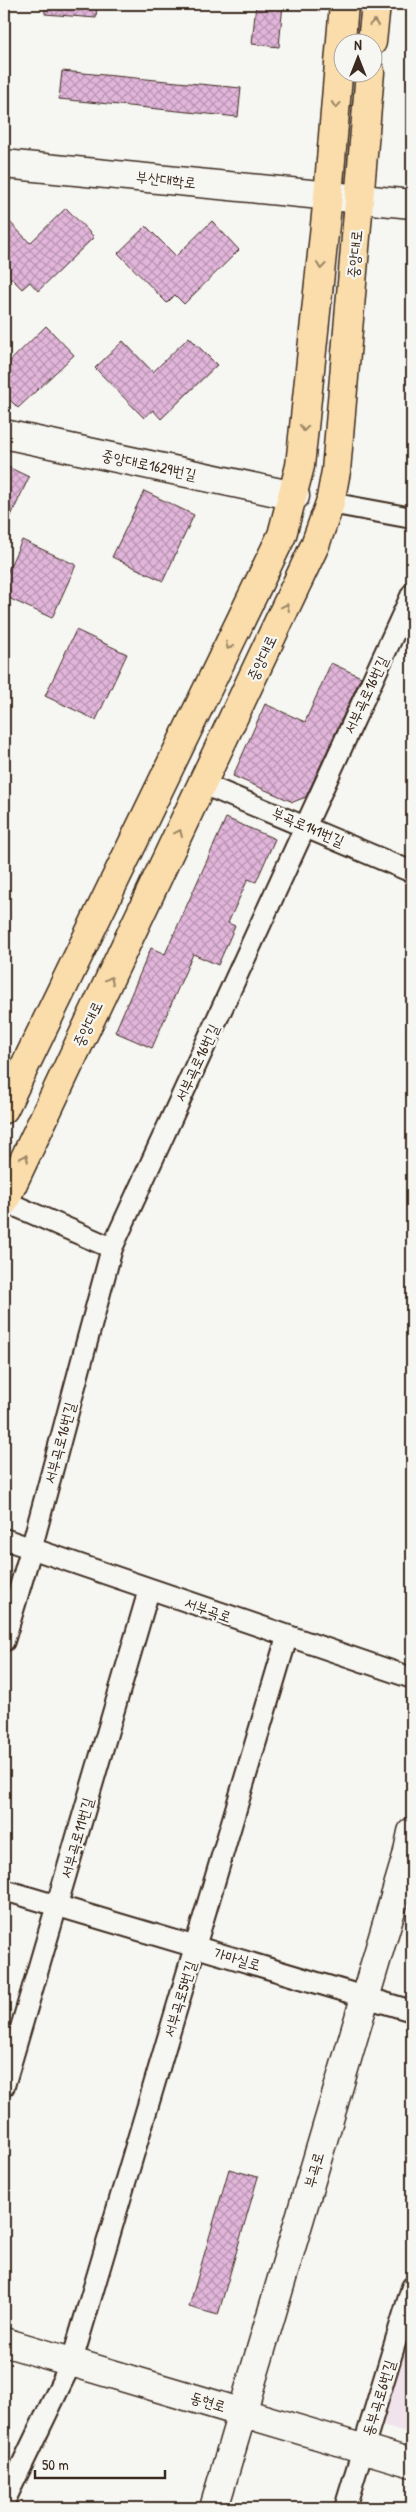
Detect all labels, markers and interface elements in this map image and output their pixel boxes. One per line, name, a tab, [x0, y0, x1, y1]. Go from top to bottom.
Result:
one-way arrow	[368, 19, 379, 27]
north arrow	[334, 32, 384, 82]
text: N	[354, 35, 362, 54]
one-way arrow	[330, 101, 341, 109]
street label: 부산대학로	[135, 166, 197, 193]
street label: 중앙대로	[342, 229, 367, 279]
one-way arrow	[316, 263, 327, 271]
one-way arrow	[299, 424, 310, 432]
street label: 중앙대로1629번길	[100, 444, 198, 485]
one-way arrow	[280, 603, 290, 612]
street label: 중앙대로	[242, 631, 281, 684]
one-way arrow	[225, 641, 235, 650]
street label: 서부곡로16번길	[338, 652, 393, 737]
street label: 부곡로141번길	[269, 802, 348, 851]
one-way arrow	[173, 829, 184, 838]
one-way arrow	[103, 976, 114, 985]
street label: 중앙대로	[68, 997, 107, 1050]
street label: 서부곡로16번길	[169, 1020, 224, 1105]
one-way arrow	[18, 1154, 29, 1163]
street label: 서부곡로16번길	[39, 1400, 81, 1486]
street label: 서부곡로	[182, 1592, 234, 1627]
street label: 서부곡로11번길	[55, 1795, 98, 1881]
street label: 가마실로	[211, 1942, 263, 1975]
street label: 서부곡로5번길	[158, 1958, 201, 2040]
street label: 부곡로	[298, 2150, 329, 2190]
street label: 동부곡로6번길	[357, 2357, 400, 2438]
street label: 동현로	[188, 2386, 229, 2417]
scale bar	[35, 2447, 165, 2479]
text: 50 m	[42, 2454, 69, 2475]

